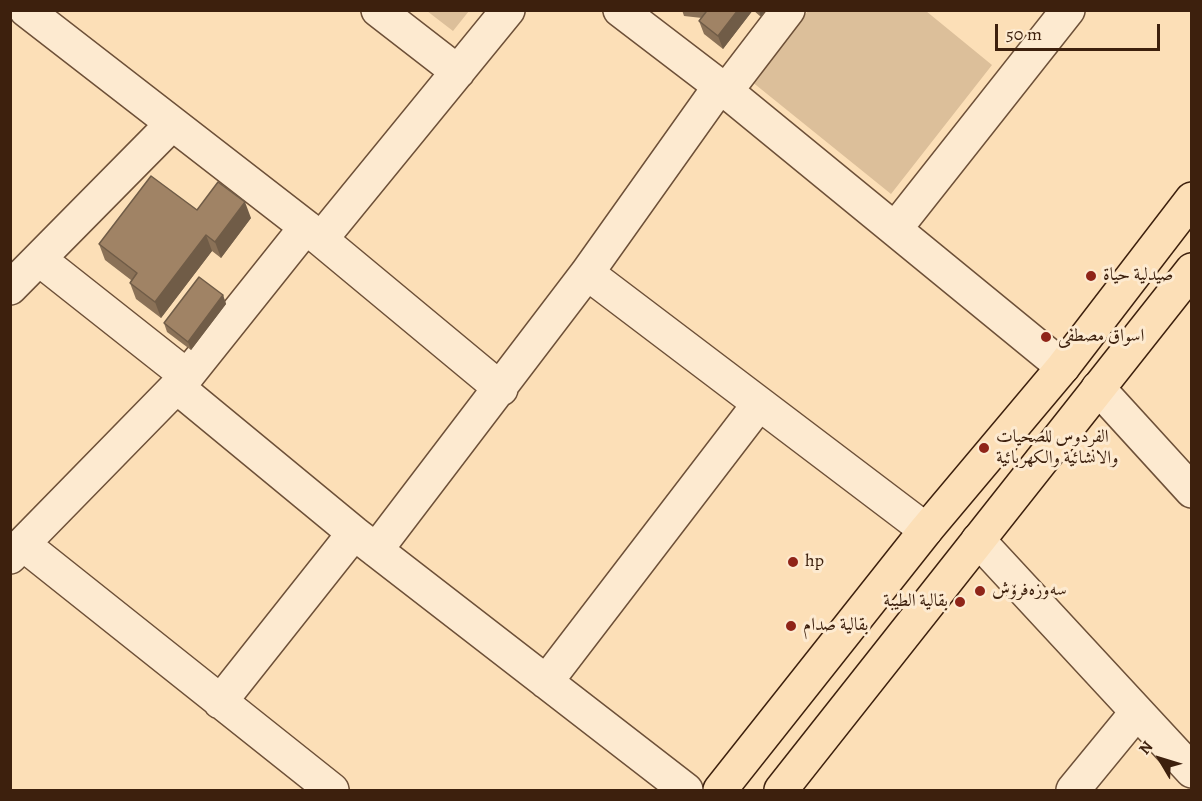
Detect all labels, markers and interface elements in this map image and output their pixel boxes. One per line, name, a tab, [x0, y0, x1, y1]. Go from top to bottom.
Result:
scale bar	[998, 12, 1163, 50]
text: 50 m	[1006, 22, 1042, 46]
place label: صيدلية حياة	[1103, 265, 1173, 287]
marker: صيدلية حياة	[1084, 269, 1098, 283]
place label: اسواق مصطفى	[1058, 326, 1144, 348]
marker: اسواق مصطفى	[1039, 330, 1053, 344]
place label: الفردوس للصحيات والانشائية والكهربائية	[996, 427, 1118, 470]
marker: الفردوس للصحيات والانشائية والكهربائية	[977, 441, 991, 455]
place label: hp	[805, 551, 824, 573]
marker: hp	[786, 555, 800, 569]
place label: سەوزەفرۆش	[992, 580, 1067, 602]
marker: سەوزەفرۆش	[973, 584, 987, 598]
place label: بقالية الطيبة	[883, 591, 948, 613]
marker: بقالية الطيبة	[953, 595, 967, 609]
place label: بقالية صدام	[803, 615, 868, 637]
marker: بقالية صدام	[784, 619, 798, 633]
north arrow	[1130, 729, 1190, 789]
text: N	[1134, 737, 1158, 759]

